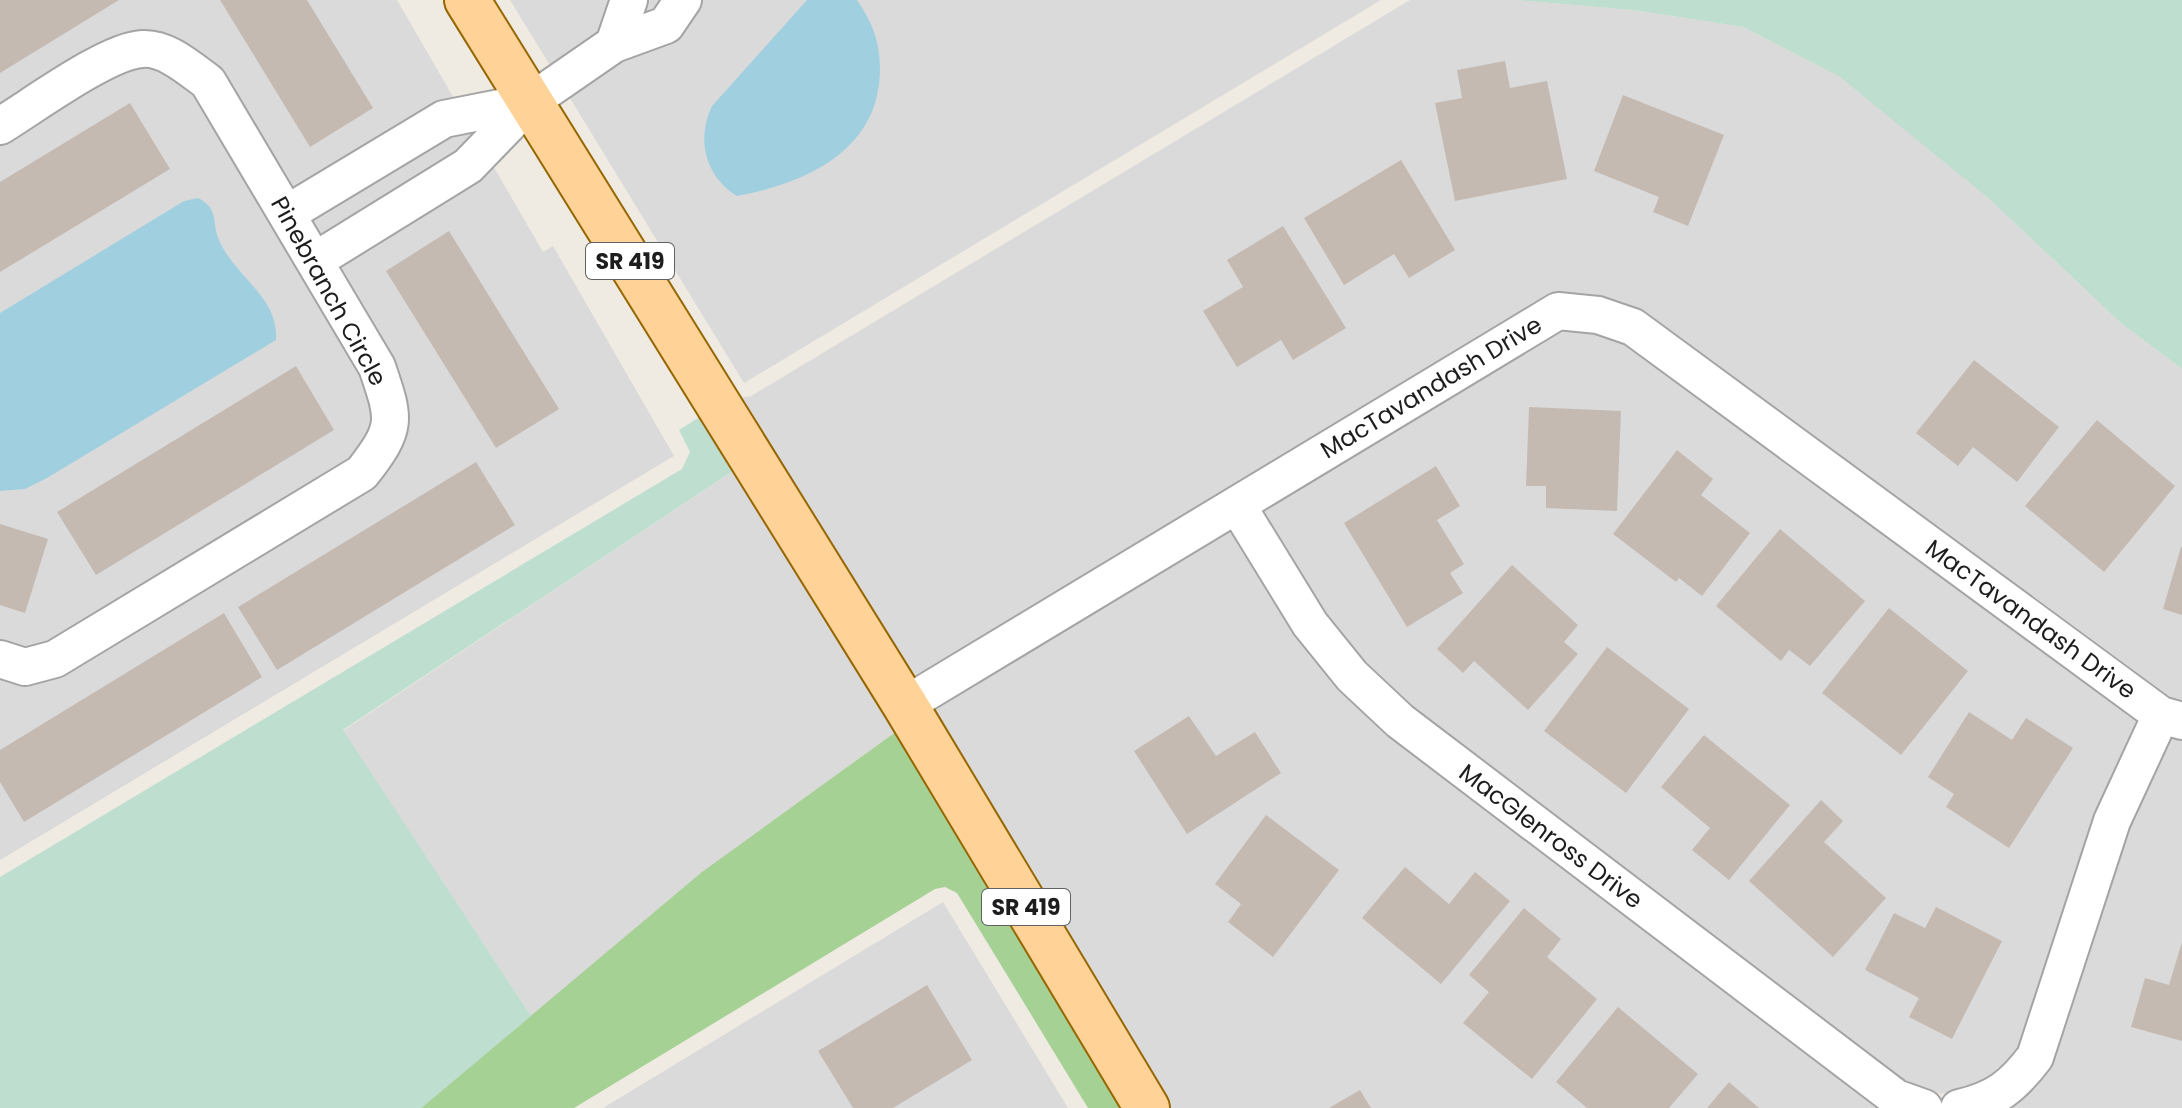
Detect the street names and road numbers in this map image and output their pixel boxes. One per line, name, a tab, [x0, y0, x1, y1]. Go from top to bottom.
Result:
street label: Pinebranch Circle	[263, 190, 395, 392]
road number: SR 419	[586, 243, 674, 279]
street label: MacTavandash Drive	[1314, 308, 1548, 466]
street label: MacTavandash Drive	[1919, 531, 2143, 707]
street label: MacGlenross Drive	[1452, 756, 1650, 916]
road number: SR 419	[982, 889, 1070, 925]

